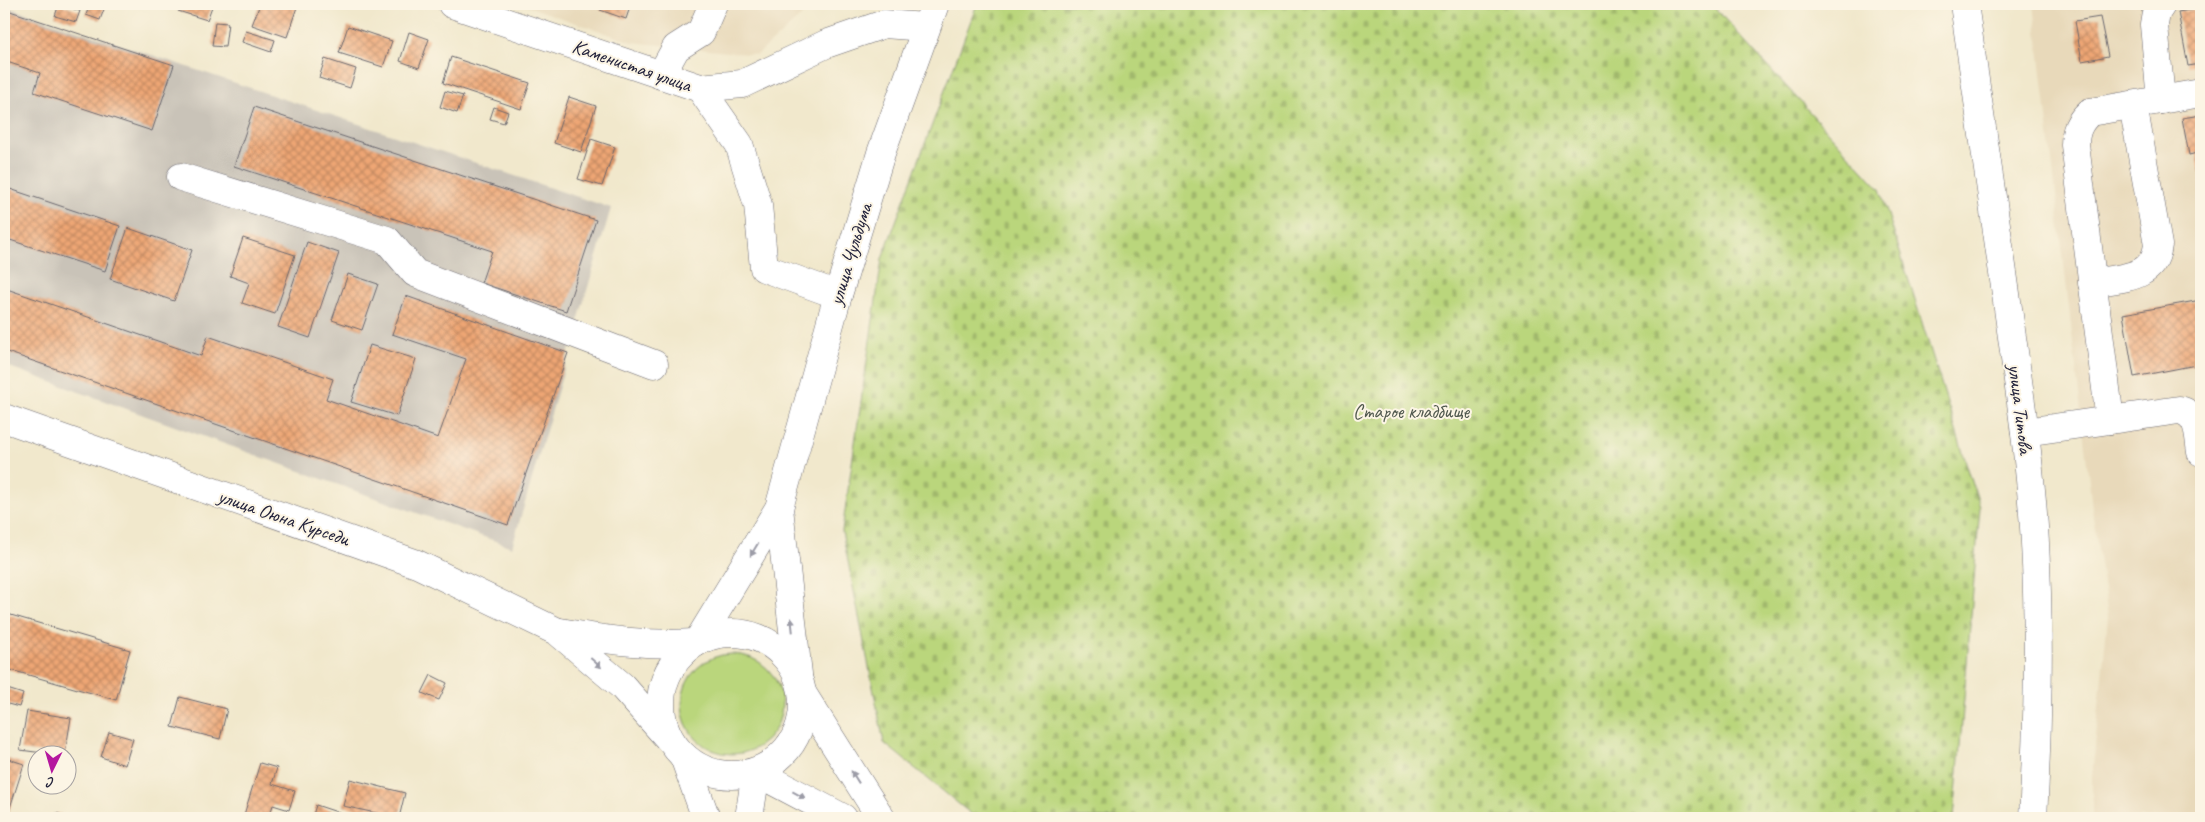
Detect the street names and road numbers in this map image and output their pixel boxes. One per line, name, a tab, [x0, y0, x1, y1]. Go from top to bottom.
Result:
street label: Каменистая улица	[569, 33, 696, 98]
street label: улица Чульдума	[823, 199, 878, 309]
street label: улица Титова	[2002, 362, 2039, 457]
street label: улица Оюна Курседи	[214, 483, 354, 552]

